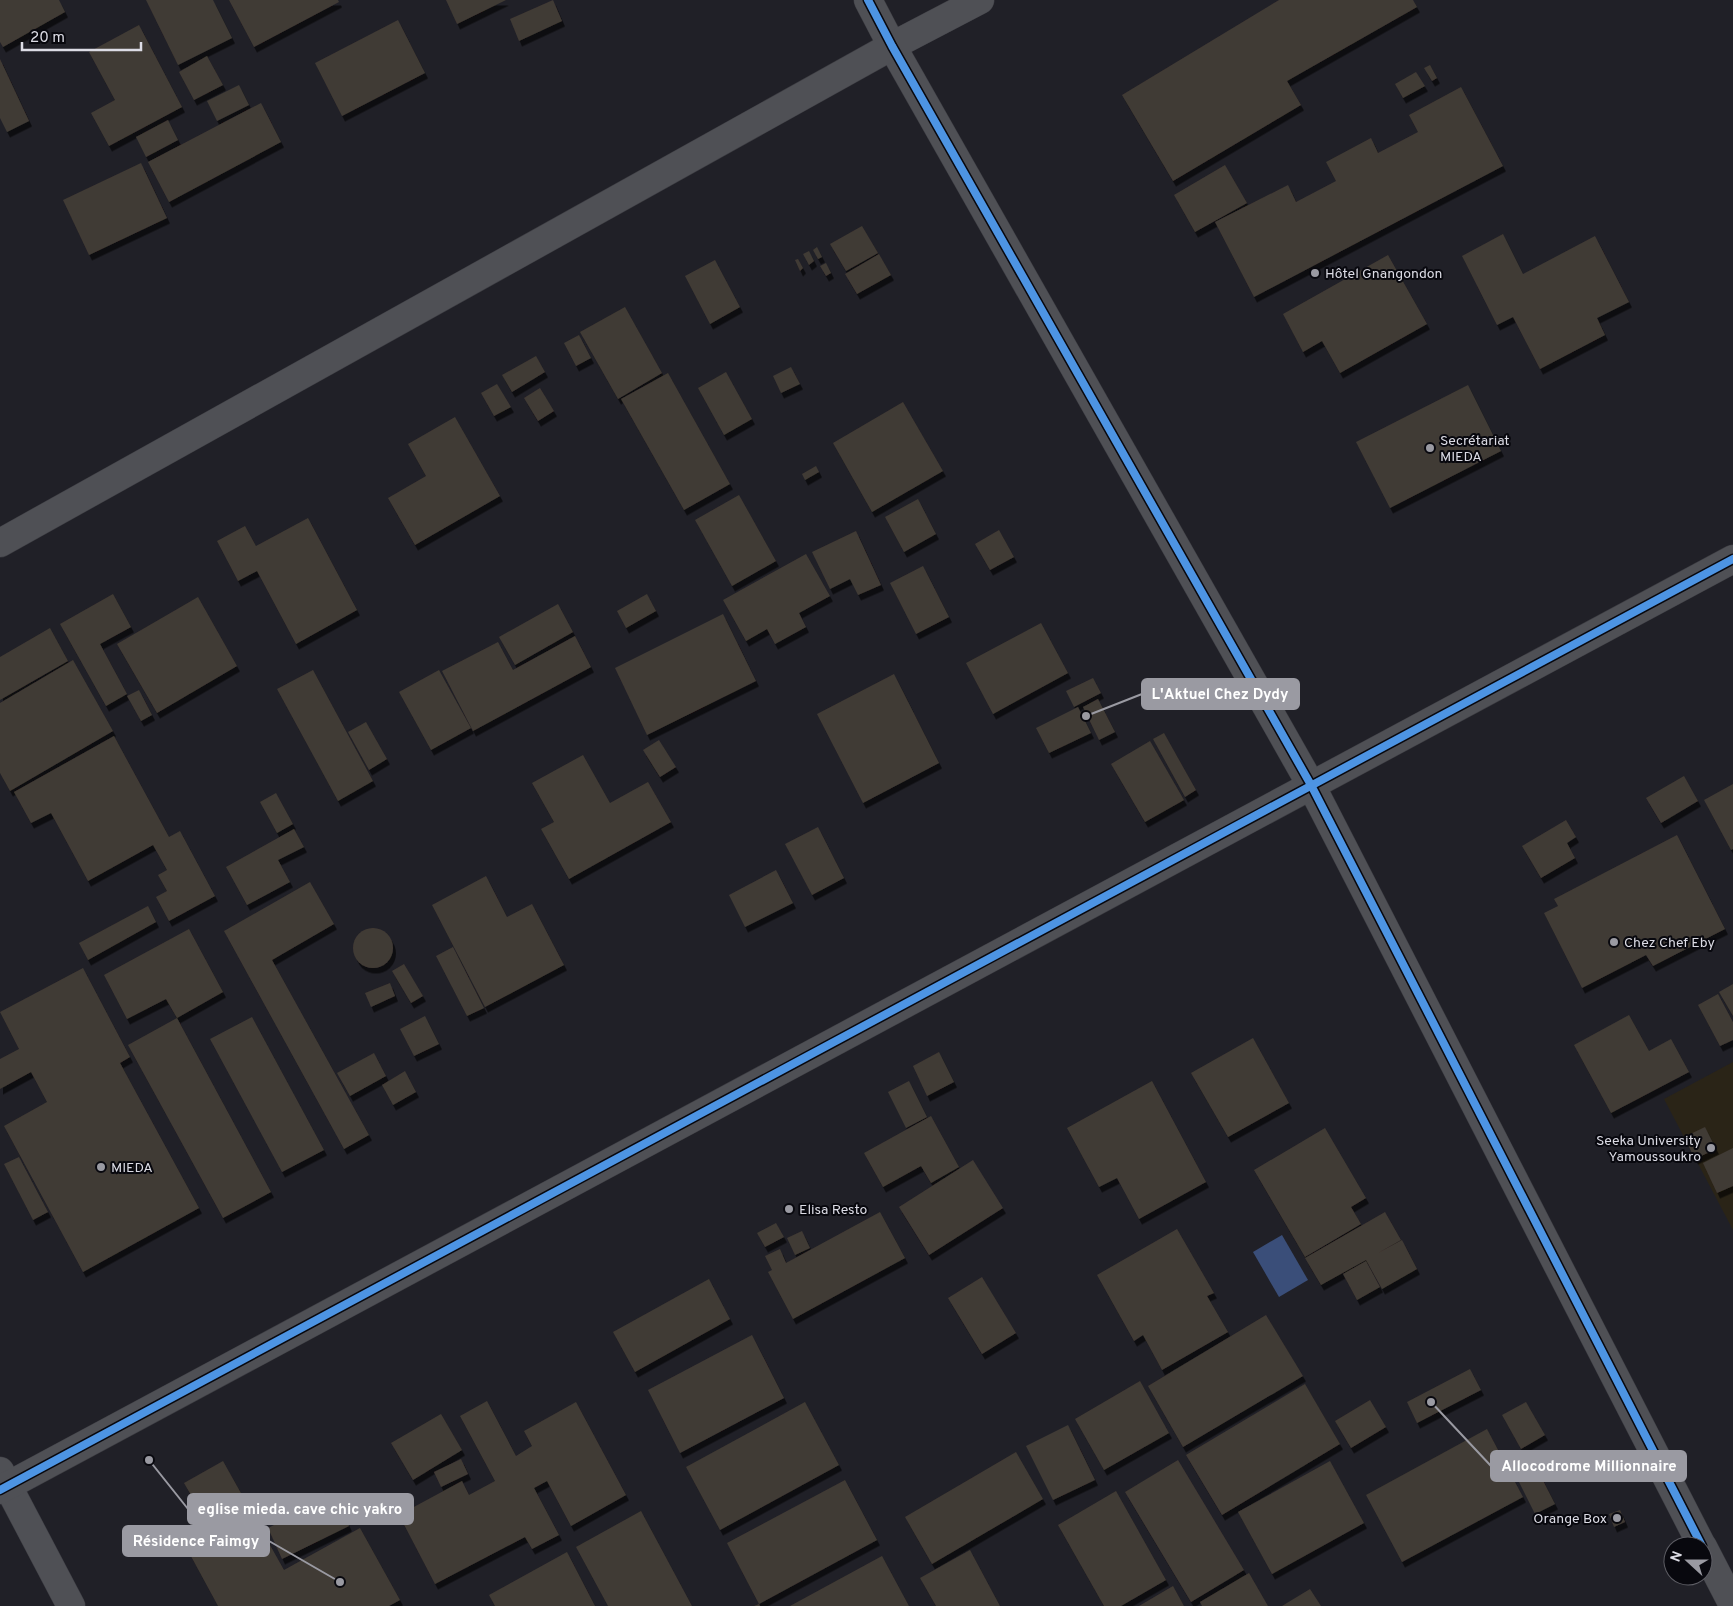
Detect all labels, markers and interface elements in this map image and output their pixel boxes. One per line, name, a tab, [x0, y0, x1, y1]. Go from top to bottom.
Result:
scale bar	[22, 20, 141, 52]
text: 20 m	[30, 29, 65, 48]
place label: Hôtel Gnangondon	[1325, 266, 1442, 283]
marker: Hôtel Gnangondon	[1309, 267, 1321, 279]
place label: Secrétariat MIEDA	[1440, 433, 1510, 466]
marker: Secrétariat MIEDA	[1424, 442, 1436, 454]
callout: L'Aktuel Chez Dydy	[1142, 679, 1299, 709]
text: L'Aktuel Chez Dydy	[1152, 686, 1289, 705]
place label: Chez Chef Eby	[1624, 935, 1715, 952]
marker: Chez Chef Eby	[1608, 936, 1620, 948]
place label: Seeka University Yamoussoukro	[1596, 1133, 1701, 1166]
marker: Seeka University Yamoussoukro	[1705, 1142, 1717, 1154]
place label: MIEDA	[111, 1160, 153, 1177]
marker: MIEDA	[95, 1161, 107, 1173]
place label: Elisa Resto	[799, 1202, 868, 1219]
marker: Elisa Resto	[783, 1203, 795, 1215]
callout: Allocodrome Millionnaire	[1491, 1451, 1686, 1481]
text: Allocodrome Millionnaire	[1501, 1458, 1677, 1477]
callout: eglise mieda. cave chic yakro	[188, 1494, 413, 1524]
text: eglise mieda. cave chic yakro	[198, 1501, 402, 1520]
place label: Orange Box	[1533, 1511, 1607, 1528]
marker: Orange Box	[1611, 1512, 1623, 1524]
callout: Résidence Faimgy	[123, 1526, 269, 1556]
text: Résidence Faimgy	[133, 1533, 260, 1552]
north arrow	[1663, 1536, 1713, 1586]
text: N	[1668, 1549, 1687, 1565]

